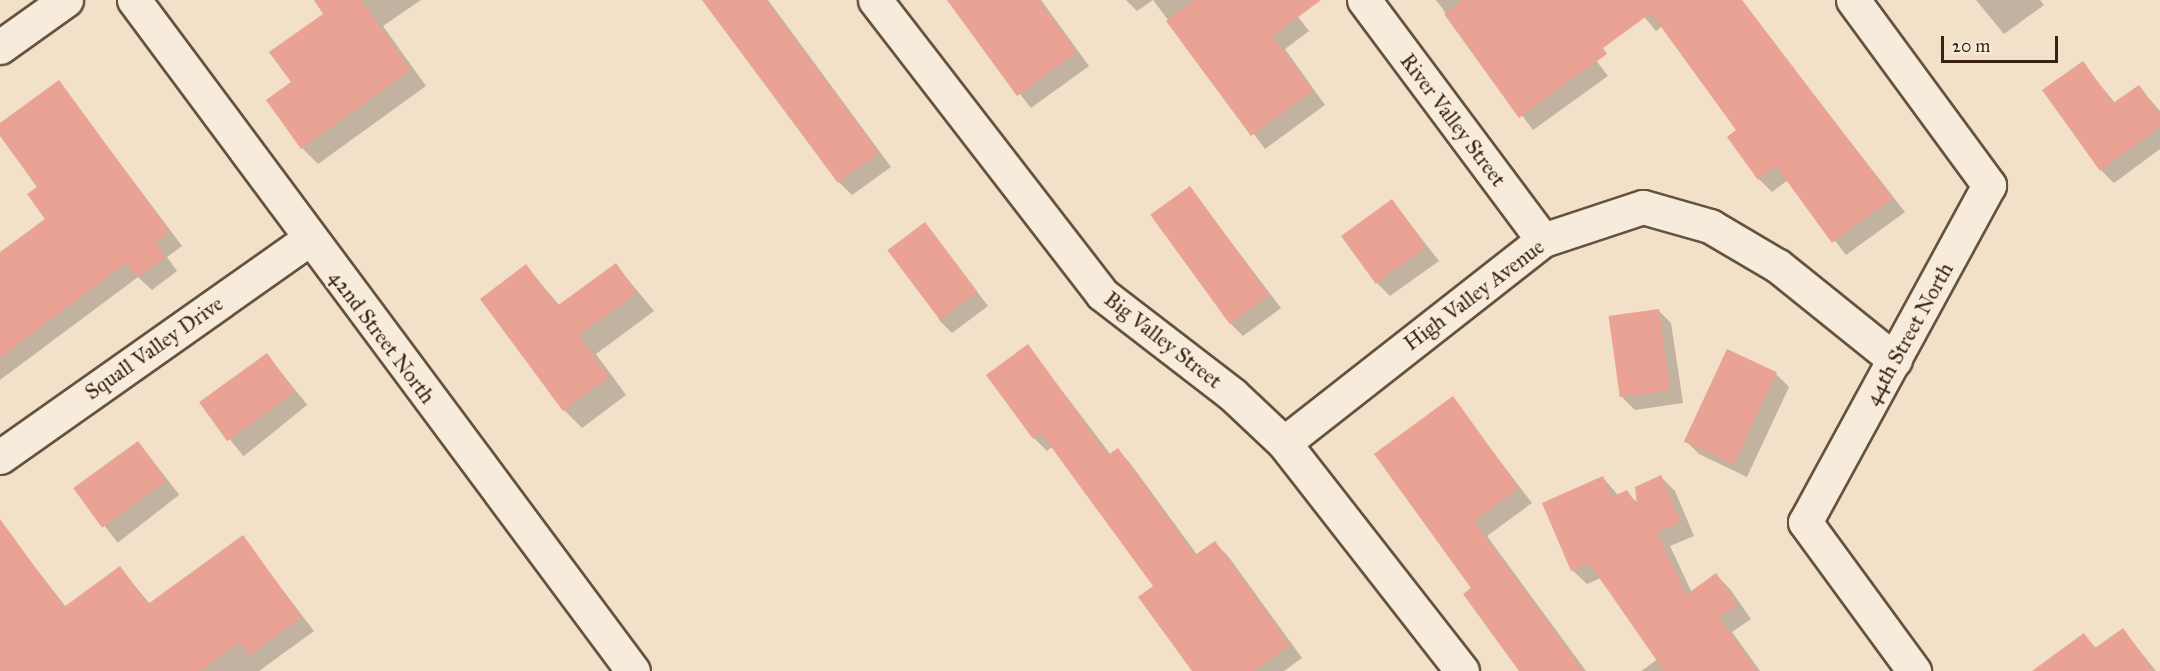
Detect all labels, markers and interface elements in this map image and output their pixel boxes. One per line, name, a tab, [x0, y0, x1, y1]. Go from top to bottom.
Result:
scale bar	[1944, 24, 2061, 62]
text: 20 m	[1952, 35, 1990, 57]
street label: River Valley Street	[1395, 49, 1511, 191]
street label: High Valley Avenue	[1399, 234, 1549, 356]
street label: 44th Street North	[1859, 258, 1959, 410]
street label: 42nd Street North	[324, 265, 440, 409]
street label: Big Valley Street	[1099, 286, 1227, 394]
street label: Squall Valley Drive	[80, 291, 228, 405]

